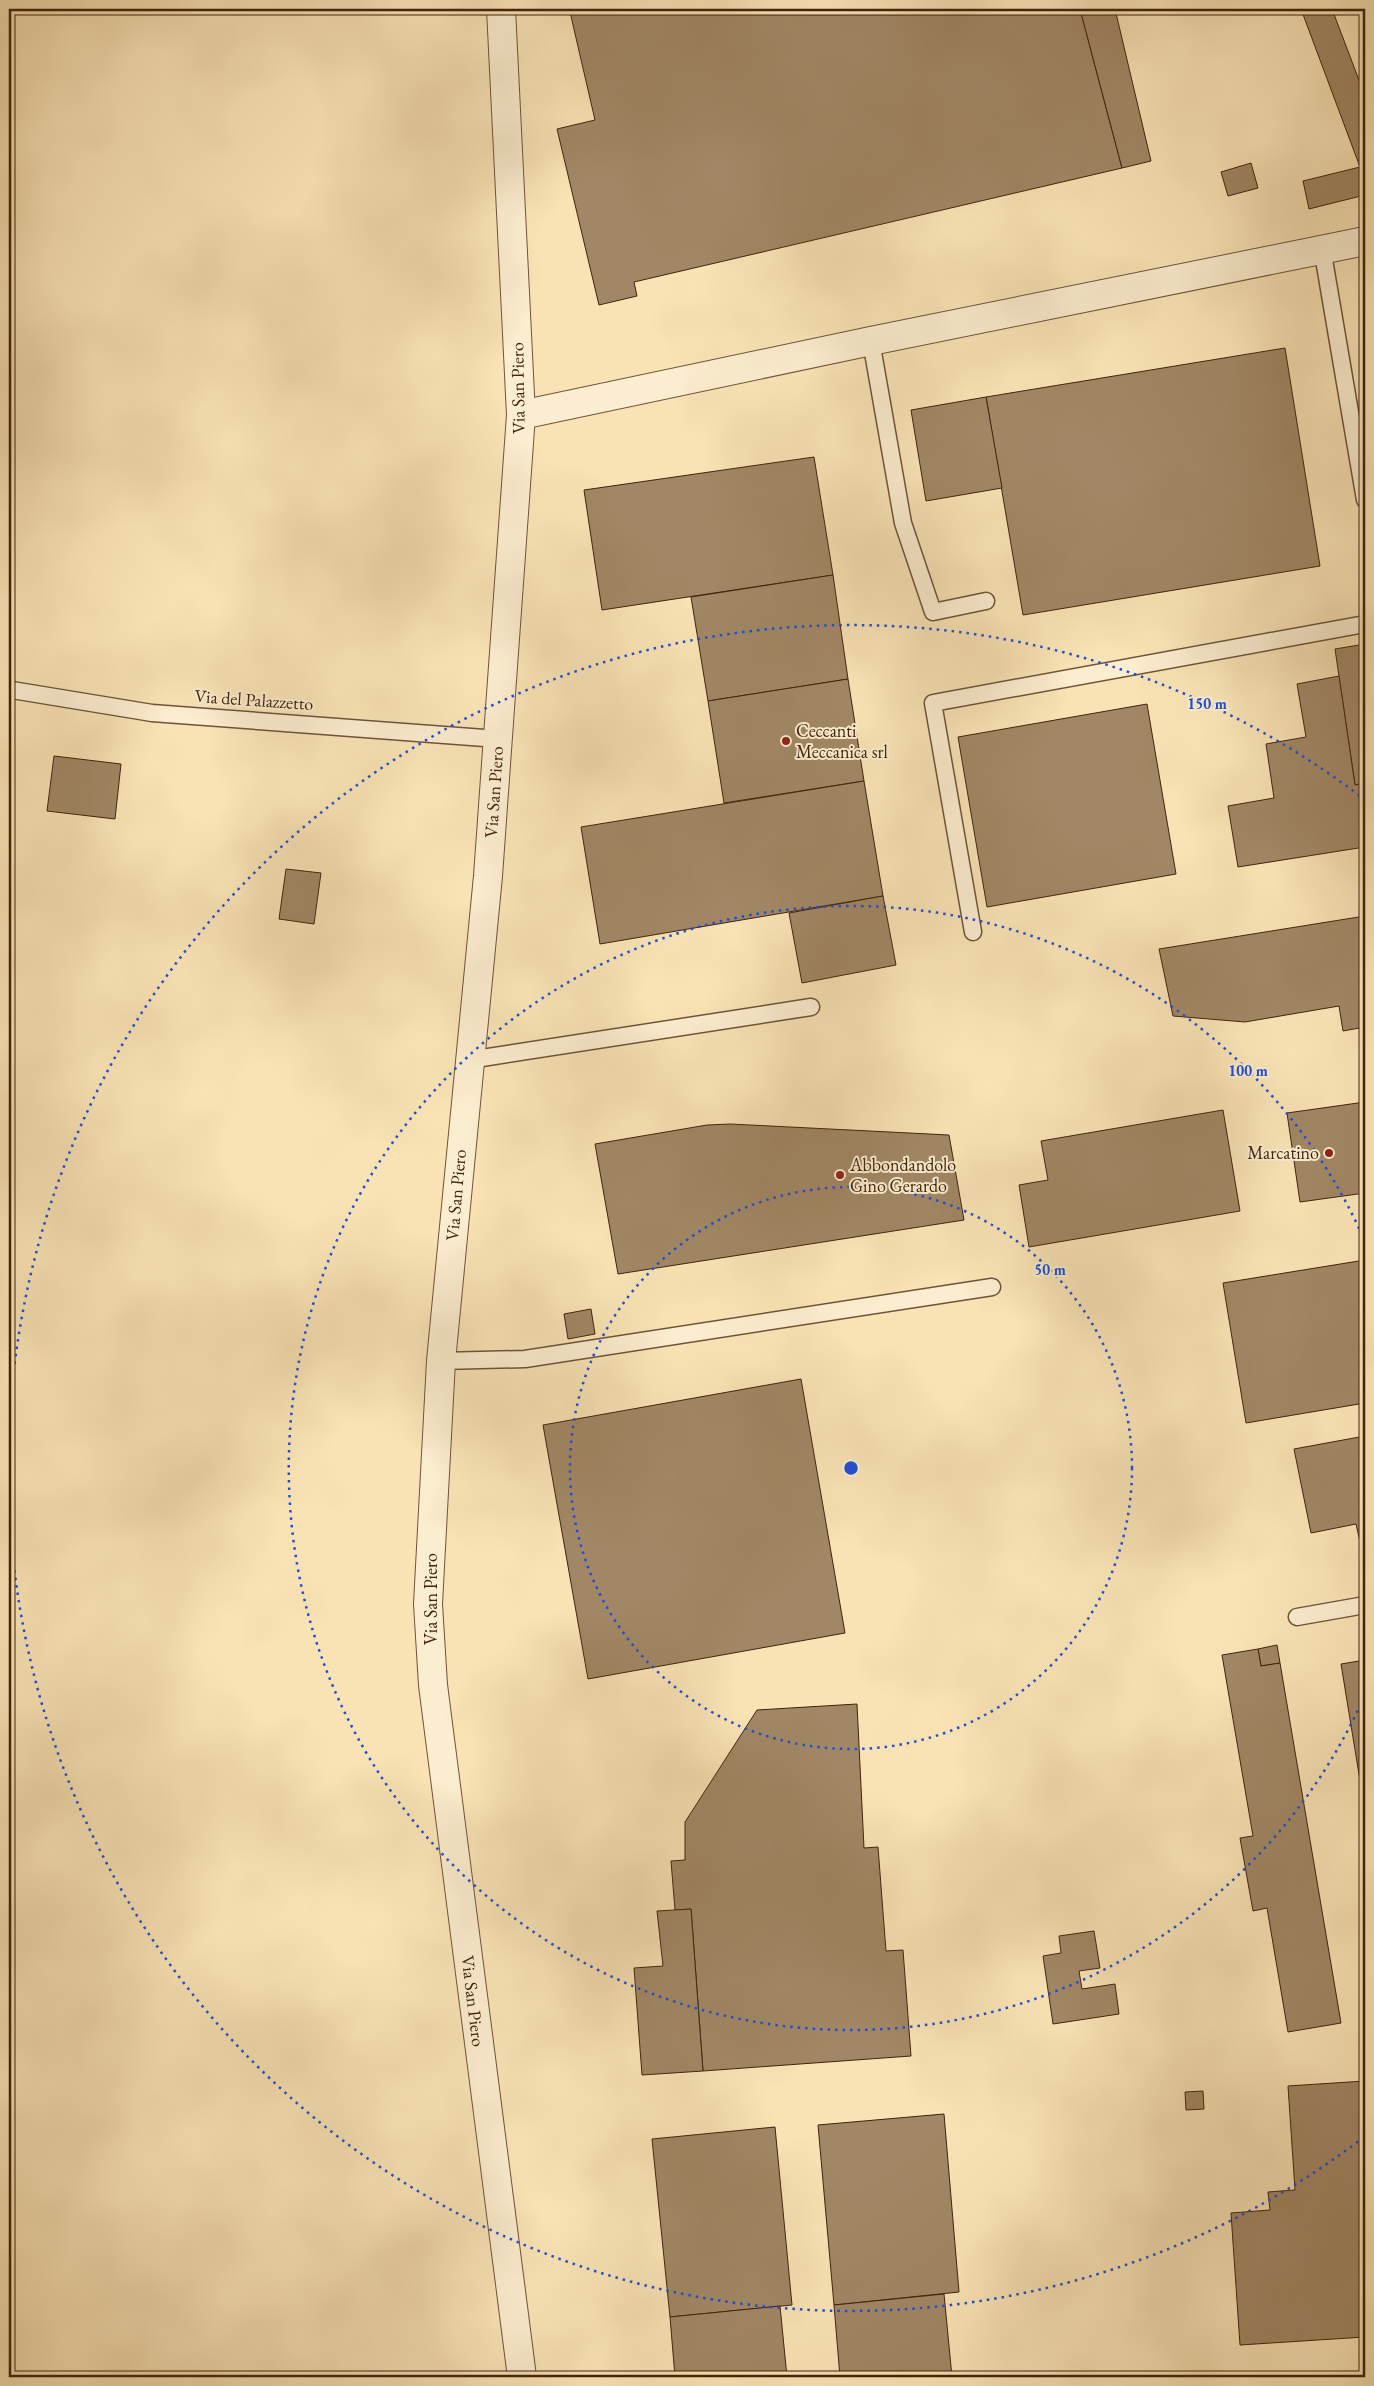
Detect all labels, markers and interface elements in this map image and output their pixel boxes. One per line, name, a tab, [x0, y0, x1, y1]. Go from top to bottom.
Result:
street label: Via San Piero	[505, 342, 530, 434]
street label: Via del Palazzetto	[194, 684, 314, 715]
text: 150 m	[1187, 694, 1227, 713]
place label: Ceccanti Meccanica srl	[796, 719, 888, 763]
marker: Ceccanti Meccanica srl	[780, 735, 792, 747]
street label: Via San Piero	[479, 745, 508, 839]
text: 100 m	[1228, 1061, 1268, 1080]
place label: Marcatino	[1247, 1141, 1319, 1164]
marker: Marcatino	[1323, 1147, 1335, 1159]
street label: Via San Piero	[440, 1148, 471, 1242]
place label: Abbondandolo Gino Gerardo	[849, 1153, 956, 1197]
marker: Abbondandolo Gino Gerardo	[834, 1169, 846, 1181]
text: 50 m	[1034, 1260, 1066, 1279]
centre of rings	[842, 1459, 860, 1477]
street label: Via San Piero	[419, 1553, 442, 1645]
street label: Via San Piero	[456, 1954, 491, 2048]

